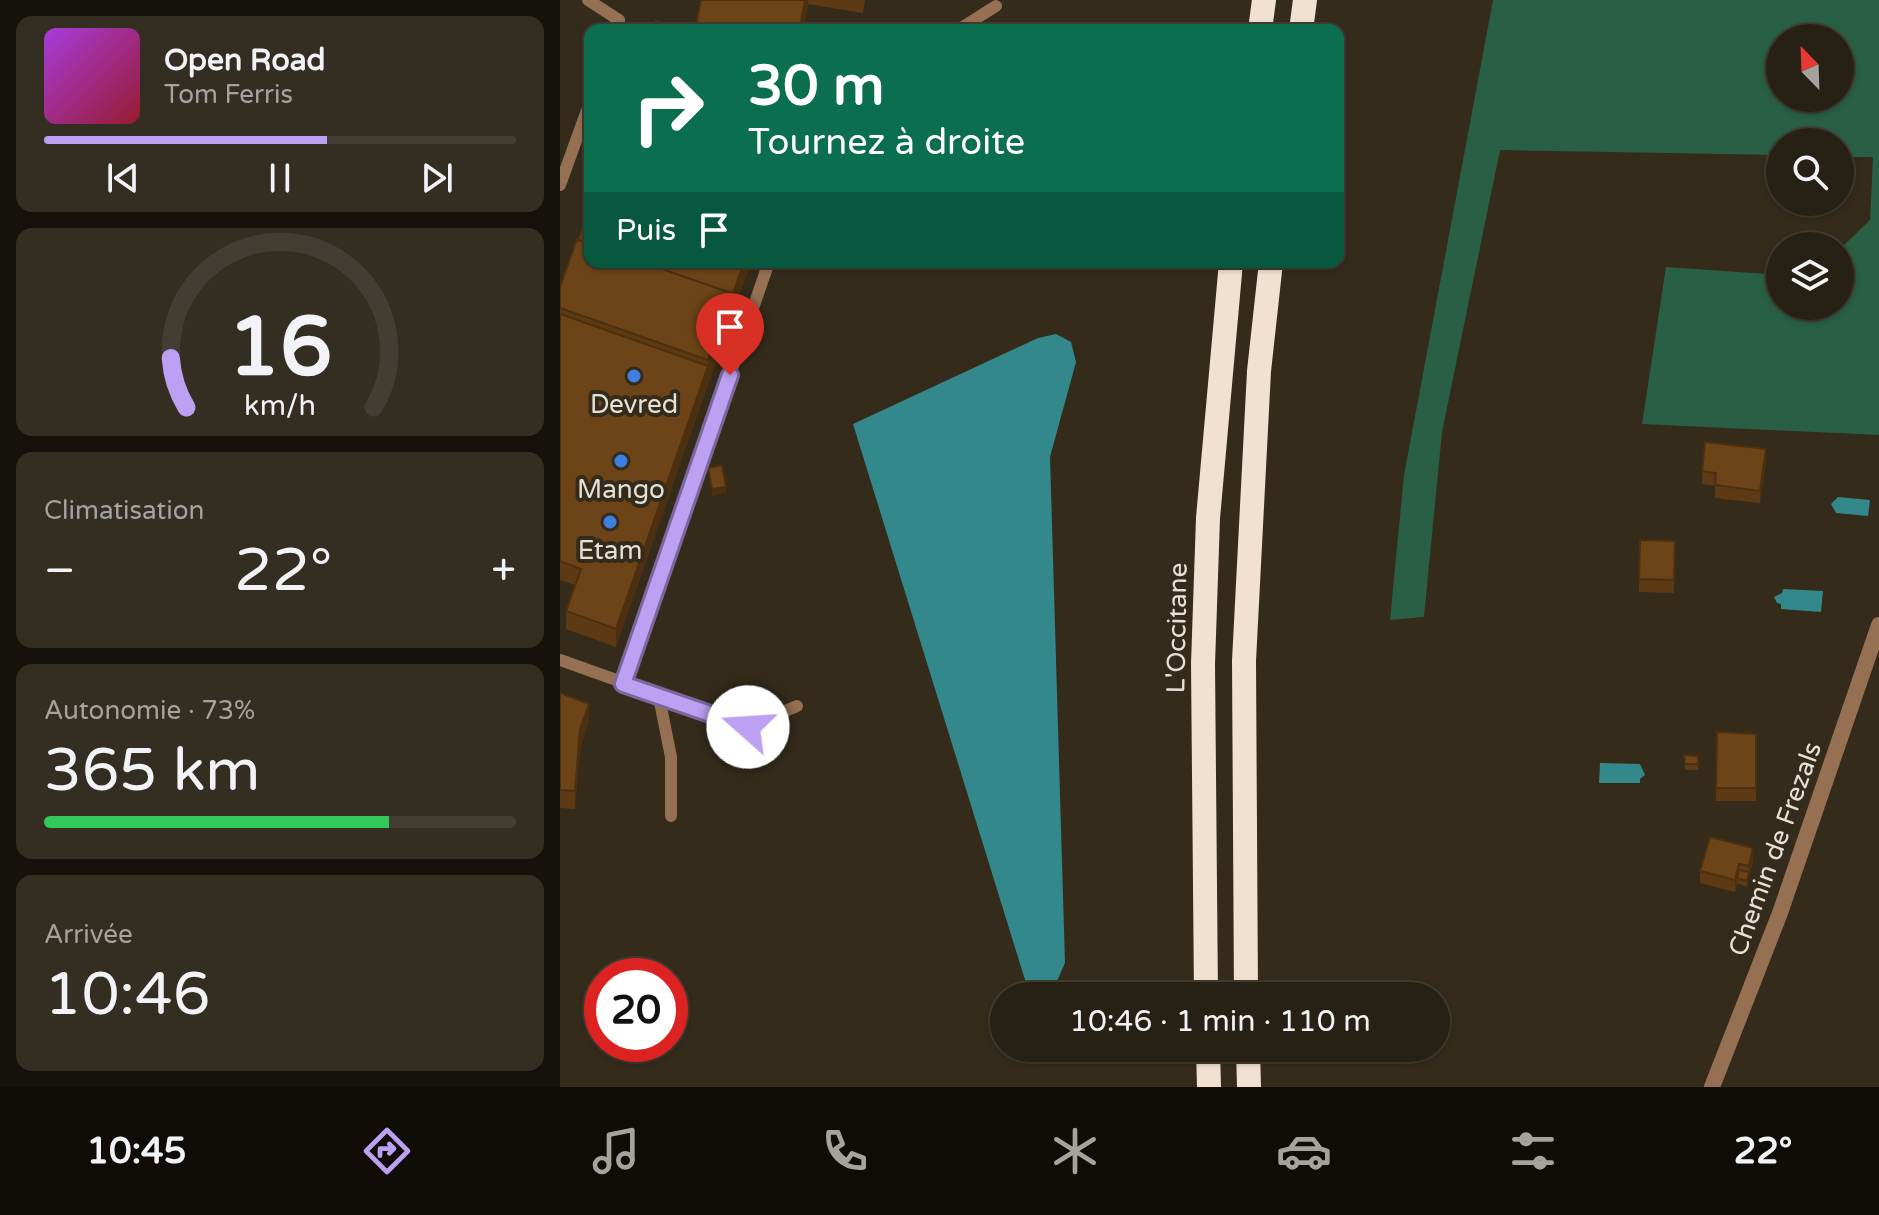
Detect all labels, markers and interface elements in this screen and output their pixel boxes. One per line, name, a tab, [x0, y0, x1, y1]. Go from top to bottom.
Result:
north arrow	[1766, 24, 1854, 112]
map controls	[1766, 24, 1854, 320]
text: Open Road	[164, 42, 325, 79]
text: 30 m	[748, 53, 884, 120]
icon: right	[616, 56, 720, 160]
text: Tom Ferris	[164, 79, 293, 110]
text: Tournez à droite	[748, 121, 1025, 164]
button: search	[1766, 128, 1854, 216]
icon: previous	[101, 156, 145, 200]
icon: pause	[258, 156, 302, 200]
icon: next	[415, 156, 459, 200]
icon: arrive	[692, 208, 736, 252]
text: Puis	[616, 212, 676, 249]
button: layers	[1766, 232, 1854, 320]
pin	[696, 293, 764, 375]
text: 16	[228, 297, 332, 397]
icon: arrive	[708, 305, 752, 349]
marker: Devred	[625, 367, 643, 385]
text: km/h	[244, 389, 316, 423]
place label: Devred	[590, 389, 678, 420]
marker: Mango	[612, 452, 630, 470]
place label: Mango	[577, 474, 665, 505]
text: Climatisation	[44, 495, 204, 526]
marker: Etam	[601, 513, 619, 531]
text: 22°	[234, 535, 332, 607]
place label: Etam	[578, 535, 642, 566]
text: −	[44, 545, 75, 598]
text: +	[491, 545, 516, 598]
street label: L'Occitane	[1160, 562, 1194, 694]
position arrow	[706, 685, 790, 769]
text: Autonomie · 73%	[44, 695, 255, 726]
text: 365 km	[44, 735, 260, 807]
street label: Chemin de Frezals	[1722, 738, 1828, 960]
text: Arrivée	[44, 919, 133, 950]
speed limit sign: 20	[584, 958, 688, 1062]
text: 10:46	[44, 959, 210, 1031]
text: 10:46 · 1 min · 110 m	[1069, 1003, 1371, 1040]
icon: directions	[359, 1123, 415, 1179]
icon: music	[588, 1123, 644, 1179]
icon: phone	[817, 1123, 873, 1179]
icon: climate	[1047, 1123, 1103, 1179]
icon: car	[1276, 1123, 1332, 1179]
icon: filters	[1505, 1123, 1561, 1179]
text: 10:45	[87, 1130, 186, 1173]
text: 22°	[1734, 1130, 1792, 1173]

